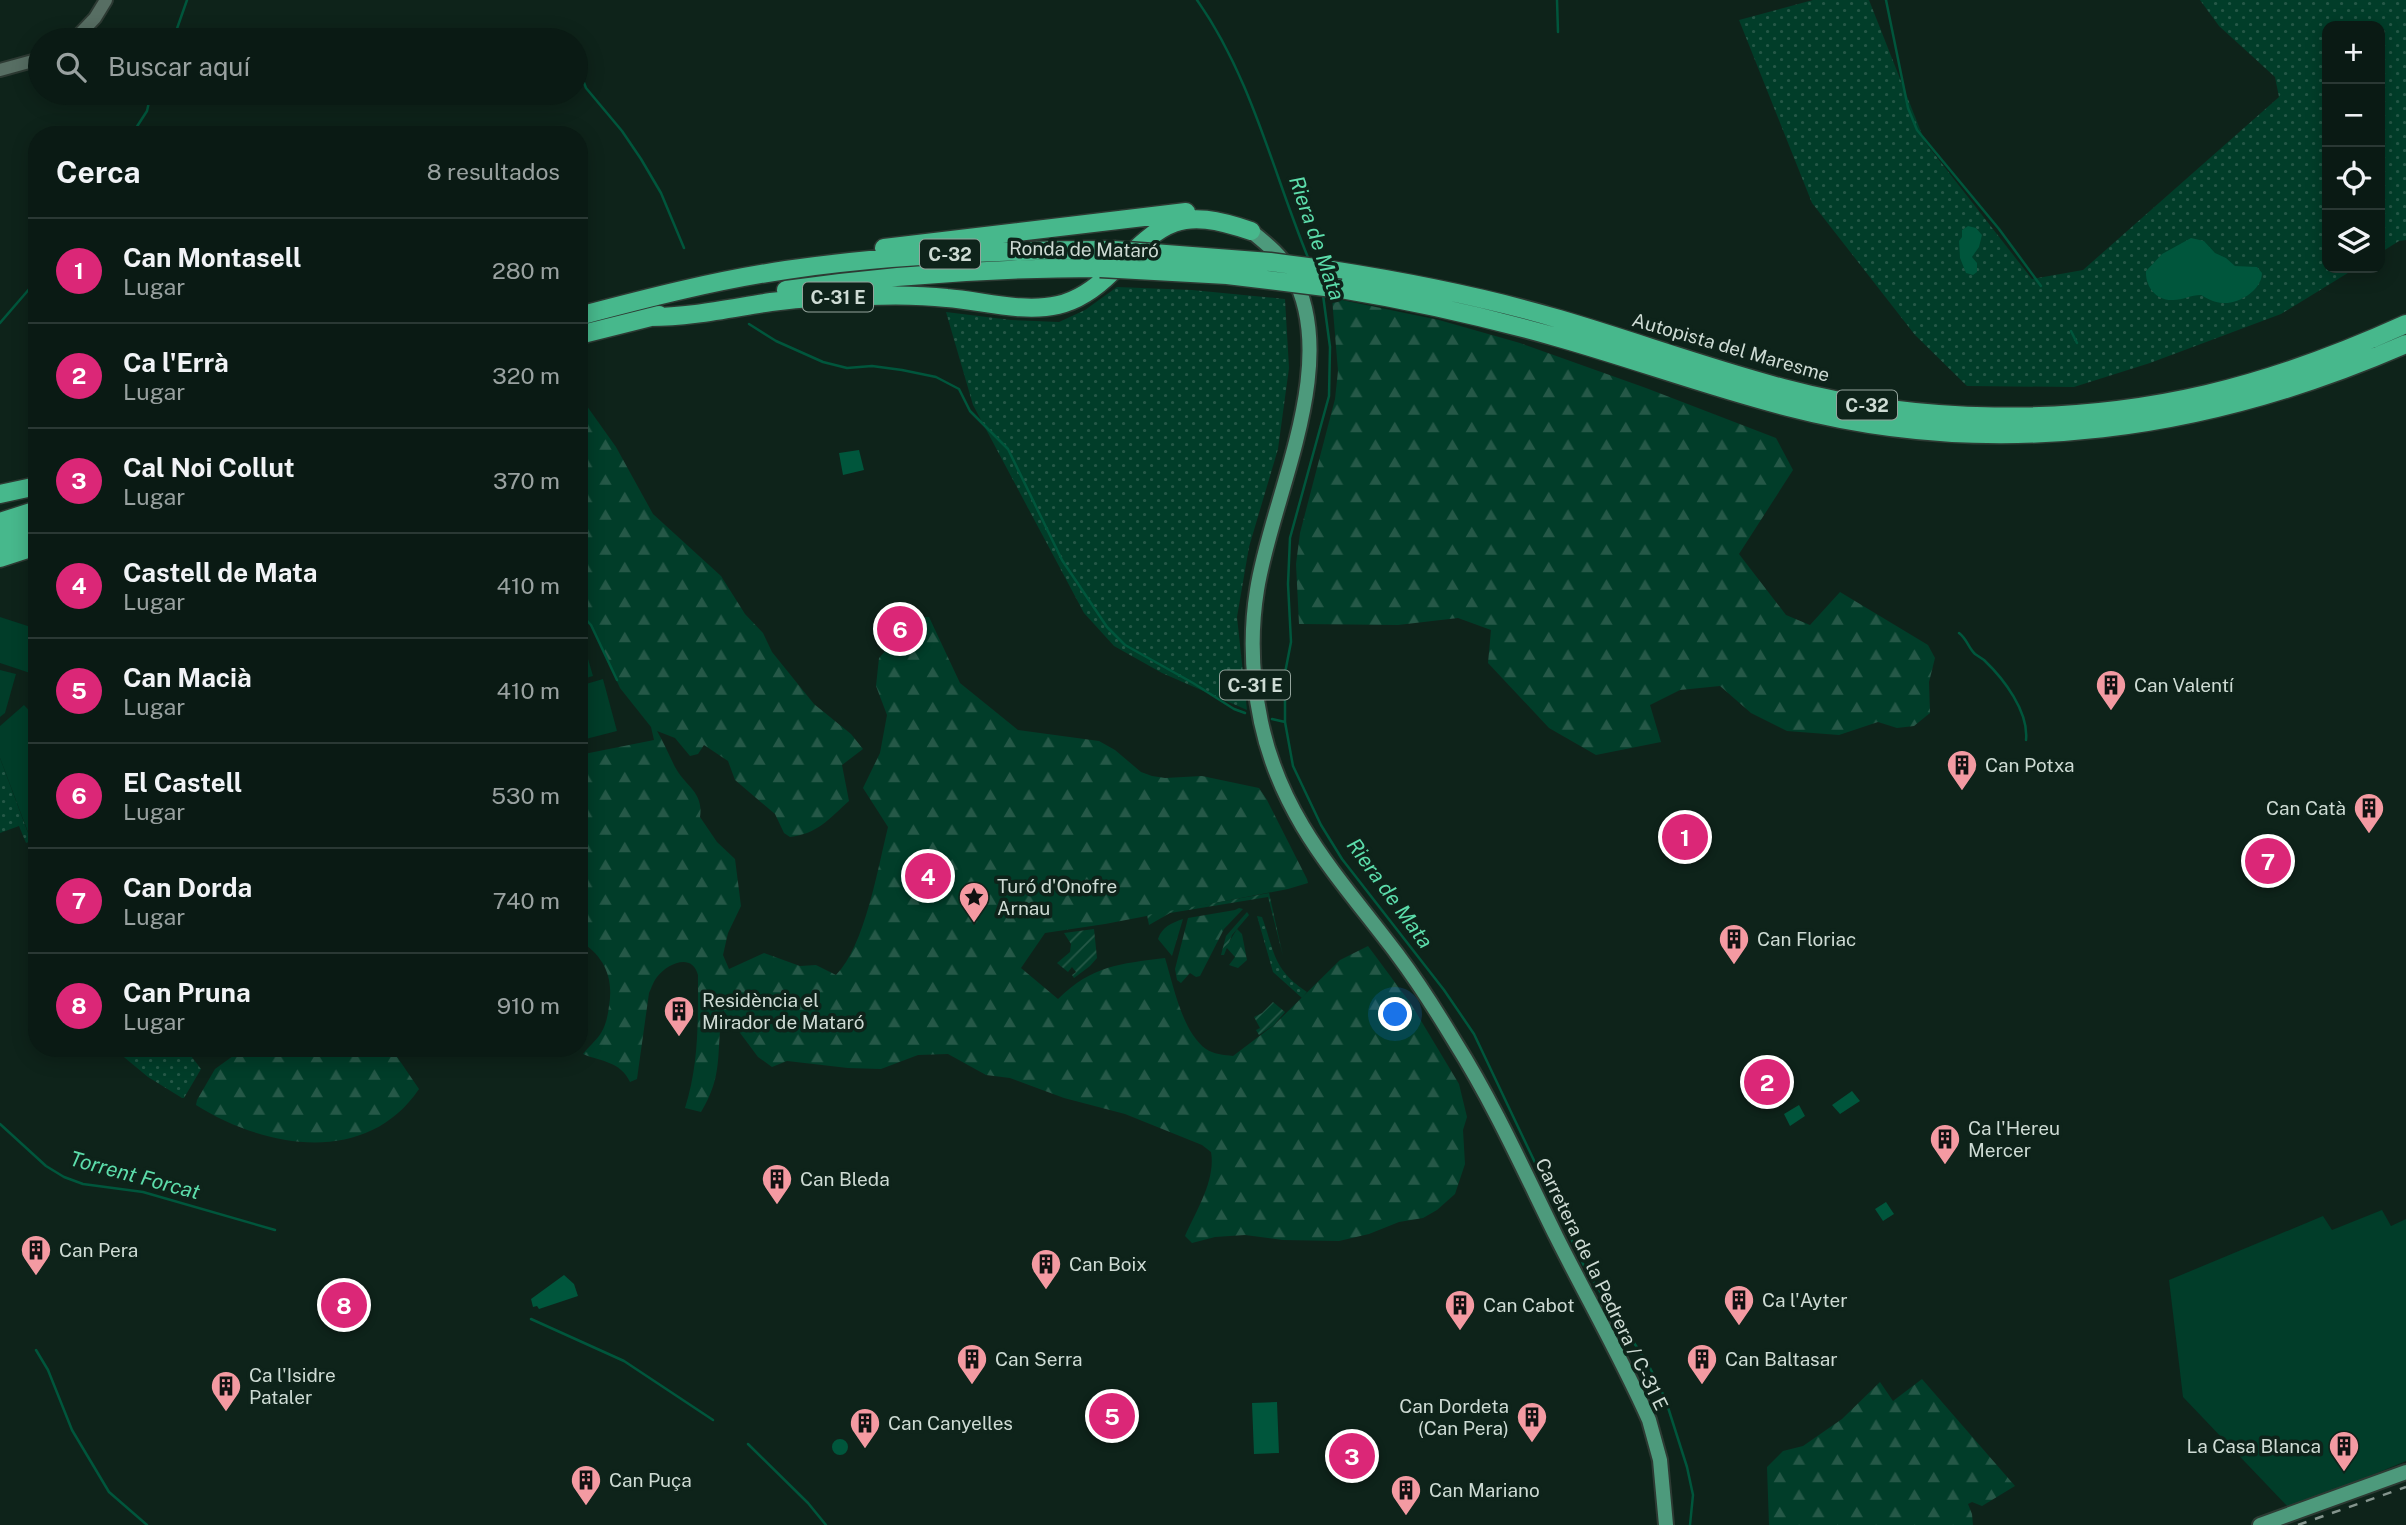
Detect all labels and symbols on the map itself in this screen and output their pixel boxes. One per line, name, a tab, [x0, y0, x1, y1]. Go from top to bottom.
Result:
water label: Riera de Mata	[1284, 173, 1350, 303]
street label: Ronda de Mataró	[1009, 237, 1159, 261]
road number: C-32	[920, 240, 980, 268]
road number: C-31 E	[803, 282, 873, 312]
street label: Autopista del Maresme	[1630, 308, 1832, 386]
road number: C-32	[1837, 390, 1897, 419]
pin: 6	[877, 603, 923, 655]
building icon: Can Valentí	[2094, 668, 2128, 712]
road number: C-31 E	[1220, 670, 1290, 700]
place label: Can Valentí	[2134, 674, 2234, 696]
building icon: Can Potxa	[1945, 748, 1979, 792]
place label: Can Potxa	[1985, 754, 2075, 776]
building icon: Can Catà	[2352, 791, 2386, 835]
place label: Can Catà	[2266, 797, 2346, 819]
pin: 1	[1662, 811, 1708, 863]
water label: Riera de Mata	[1342, 833, 1438, 953]
pin: 7	[2245, 835, 2291, 887]
pin: 4	[905, 850, 951, 902]
place label: Turó d'Onofre Arnau	[997, 875, 1117, 919]
place icon: Turó d'Onofre Arnau	[957, 880, 991, 924]
building icon: Can Floriac	[1717, 922, 1751, 966]
place label: Can Floriac	[1757, 928, 1856, 950]
place label: Residència el Mirador de Mataró	[702, 989, 864, 1033]
building icon: Residència el Mirador de Mataró	[662, 994, 696, 1038]
your location	[1378, 997, 1412, 1031]
pin: 2	[1744, 1056, 1790, 1108]
place label: Ca l'Hereu Mercer	[1968, 1117, 2060, 1161]
building icon: Ca l'Hereu Mercer	[1928, 1122, 1962, 1166]
water label: Torrent Forcat	[67, 1146, 203, 1204]
street label: Carretera de la Pedrera / C-31 E	[1531, 1154, 1673, 1414]
building icon: Can Bleda	[760, 1162, 794, 1206]
place label: Can Bleda	[800, 1168, 890, 1190]
building icon: Can Pera	[19, 1233, 53, 1277]
place label: Can Pera	[59, 1239, 138, 1261]
building icon: Can Boix	[1029, 1247, 1063, 1291]
place label: Can Boix	[1069, 1253, 1147, 1275]
pin: 8	[321, 1279, 367, 1331]
building icon: Ca l'Ayter	[1722, 1283, 1756, 1327]
building icon: Can Cabot	[1443, 1288, 1477, 1332]
place label: Ca l'Ayter	[1762, 1289, 1848, 1311]
place label: Can Cabot	[1483, 1294, 1575, 1316]
building icon: Can Serra	[955, 1342, 989, 1386]
building icon: Can Baltasar	[1685, 1342, 1719, 1386]
place label: Can Serra	[995, 1348, 1083, 1370]
place label: Can Baltasar	[1725, 1348, 1838, 1370]
place label: Ca l'Isidre Pataler	[249, 1364, 336, 1408]
building icon: Ca l'Isidre Pataler	[209, 1369, 243, 1413]
pin: 5	[1089, 1390, 1135, 1442]
place label: Can Dordeta (Can Pera)	[1399, 1395, 1509, 1439]
building icon: Can Dordeta (Can Pera)	[1515, 1400, 1549, 1444]
building icon: Can Canyelles	[848, 1406, 882, 1450]
place label: Can Canyelles	[888, 1412, 1013, 1434]
building icon: La Casa Blanca	[2327, 1429, 2361, 1473]
pin: 3	[1329, 1430, 1375, 1482]
place label: La Casa Blanca	[2187, 1435, 2321, 1457]
building icon: Can Puça	[569, 1463, 603, 1507]
place label: Can Puça	[609, 1469, 692, 1491]
building icon: Can Mariano	[1389, 1473, 1423, 1517]
place label: Can Mariano	[1429, 1479, 1540, 1501]

